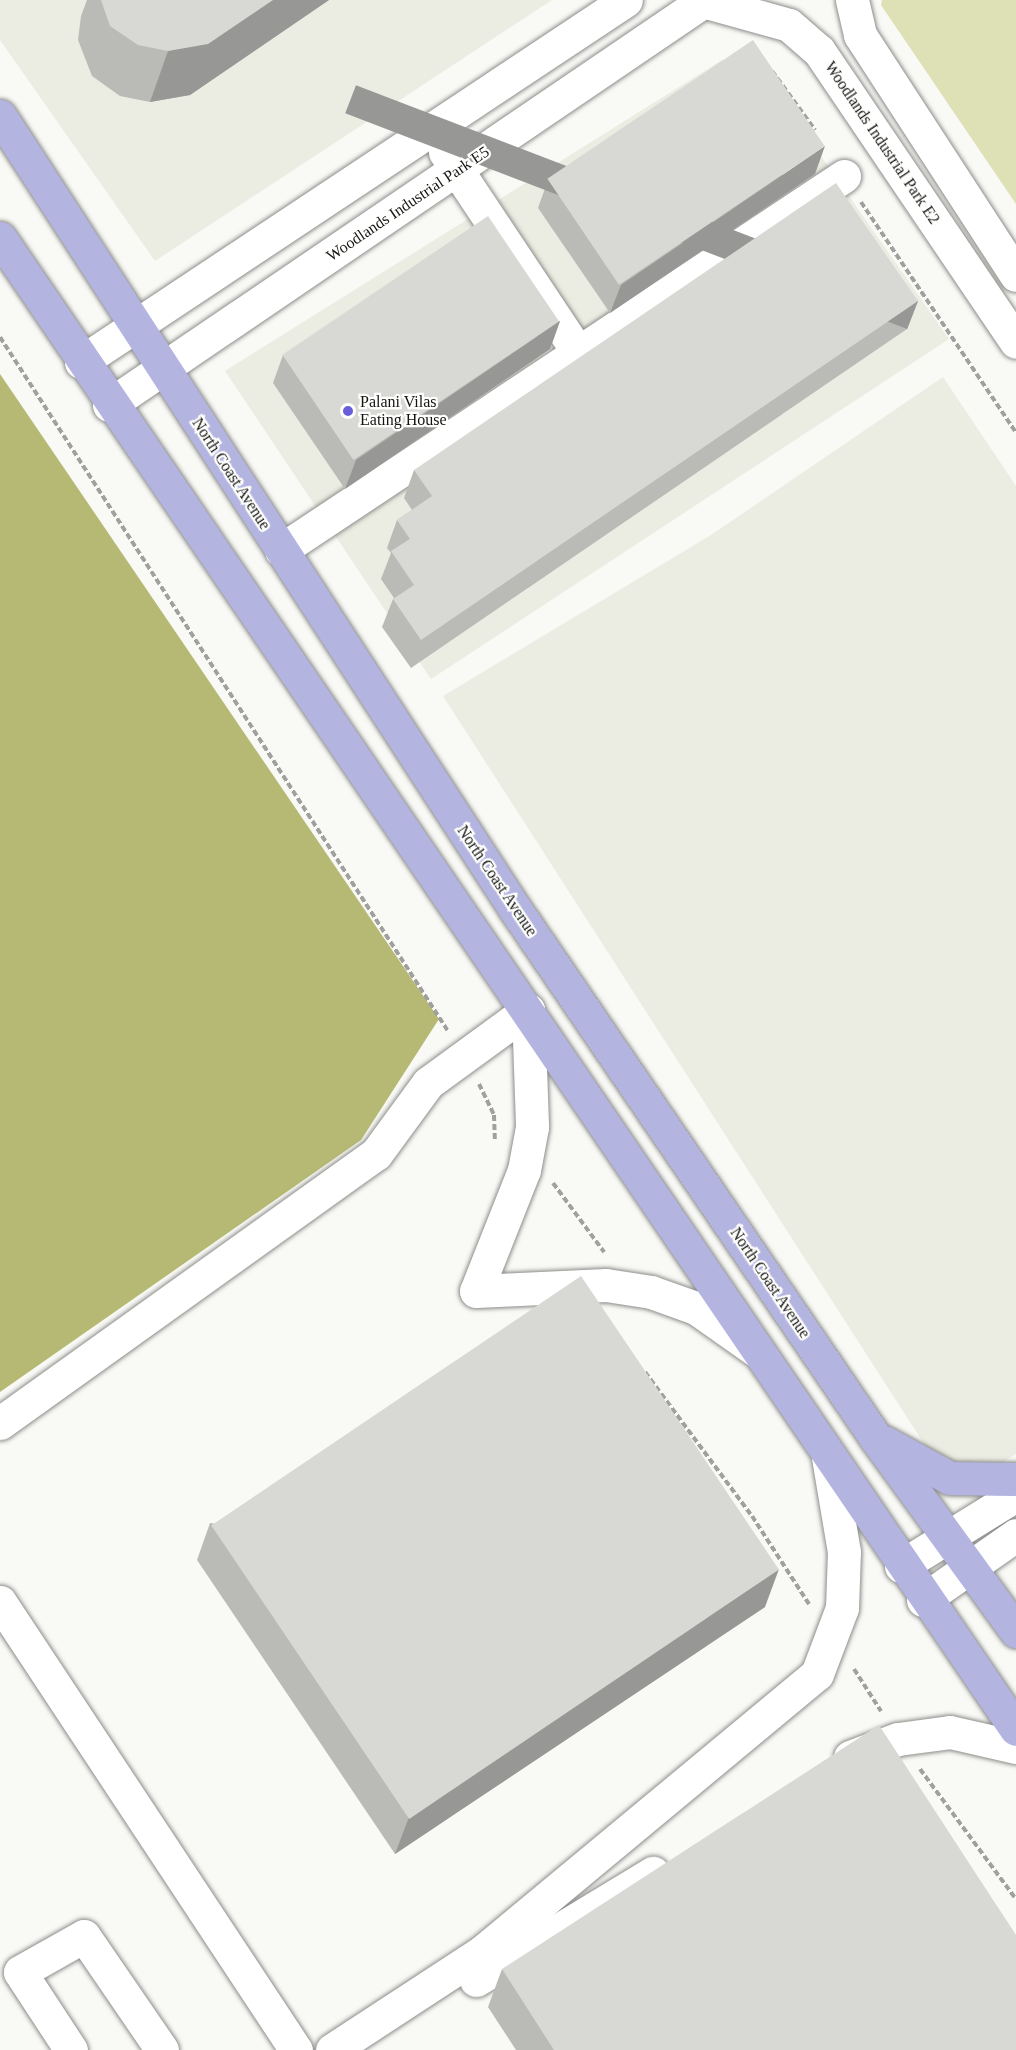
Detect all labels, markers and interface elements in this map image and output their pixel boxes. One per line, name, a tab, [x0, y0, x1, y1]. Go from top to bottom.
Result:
street label: Woodlands Industrial Park E2	[820, 58, 944, 228]
street label: Woodlands Industrial Park E5	[323, 142, 493, 266]
place label: Palani Vilas Eating House	[360, 392, 447, 430]
marker: Palani Vilas Eating House	[341, 404, 355, 418]
street label: North Coast Avenue	[187, 414, 275, 534]
street label: North Coast Avenue	[453, 822, 541, 940]
street label: North Coast Avenue	[726, 1224, 814, 1342]

